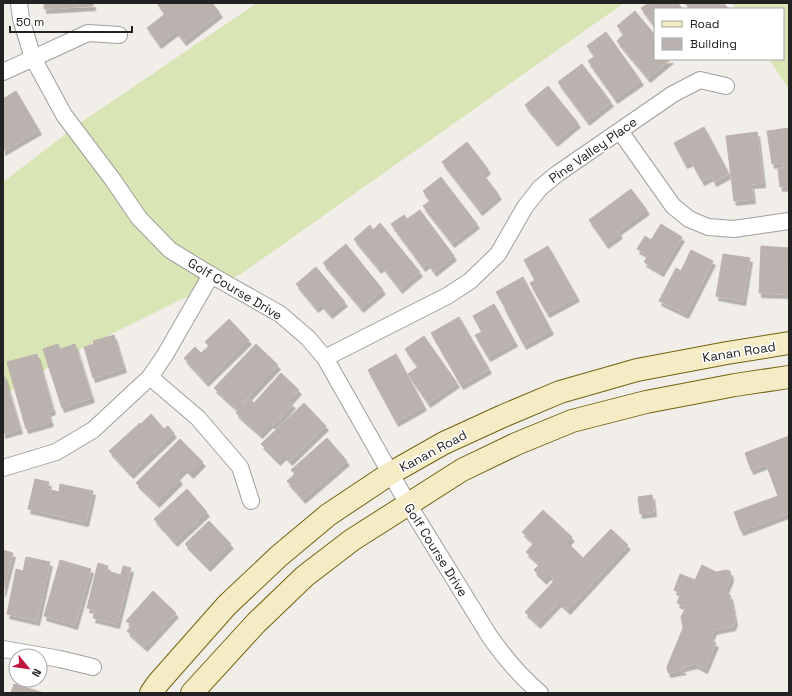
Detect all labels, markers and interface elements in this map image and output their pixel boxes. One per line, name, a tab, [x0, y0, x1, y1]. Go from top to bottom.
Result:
scale bar	[10, 8, 132, 34]
legend	[654, 8, 784, 60]
text: 50 m	[16, 14, 44, 30]
text: Road	[690, 16, 719, 32]
text: Building	[690, 36, 737, 52]
street label: Pine Valley Place	[546, 113, 640, 187]
street label: Golf Course Drive	[185, 254, 285, 324]
street label: Kanan Road	[701, 338, 777, 366]
street label: Kanan Road	[396, 426, 470, 476]
street label: Golf Course Drive	[400, 500, 472, 600]
north arrow	[8, 648, 48, 688]
text: N	[29, 666, 45, 679]

